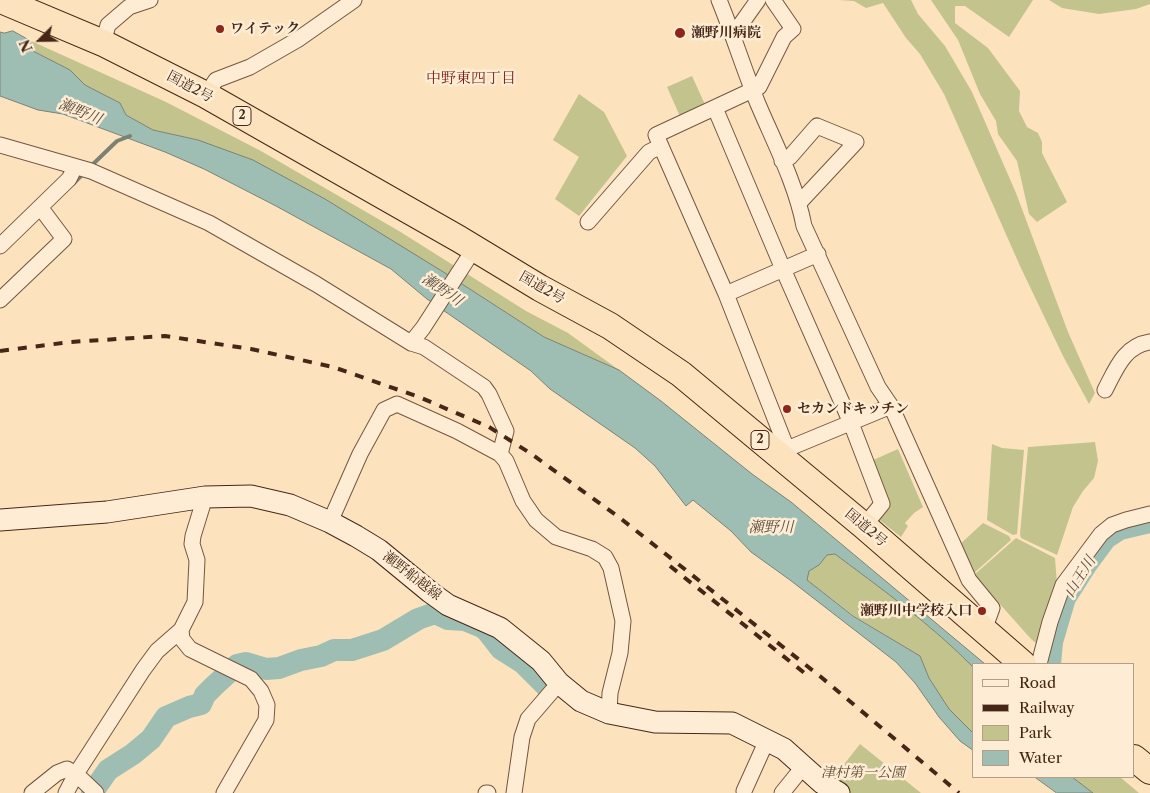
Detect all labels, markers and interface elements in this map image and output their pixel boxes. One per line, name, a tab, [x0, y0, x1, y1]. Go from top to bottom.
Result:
north arrow	[15, 15, 65, 65]
place label: ワイテック	[230, 21, 300, 37]
marker: ワイテック	[214, 23, 226, 35]
place label: 瀬野川病院	[691, 25, 761, 41]
marker: 瀬野川病院	[673, 26, 687, 40]
text: N	[16, 37, 37, 55]
street label: 国道2号	[164, 68, 216, 106]
district label: 中野東四丁目	[426, 70, 516, 88]
water label: 瀬野川	[56, 95, 104, 129]
road number: 2	[233, 106, 251, 125]
street label: 国道2号	[516, 268, 568, 308]
water label: 瀬野川	[418, 270, 466, 310]
place label: セカンドキッチン	[797, 401, 909, 417]
marker: セカンドキッチン	[781, 403, 793, 415]
road number: 2	[751, 430, 769, 450]
street label: 国道2号	[841, 505, 891, 551]
water label: 瀬野川	[749, 519, 793, 537]
street label: 瀬野船越線	[379, 548, 445, 604]
water label: 山王川	[1060, 553, 1100, 601]
place label: 瀬野川中学校入口	[860, 603, 972, 619]
marker: 瀬野川中学校入口	[976, 605, 988, 617]
legend	[972, 663, 1135, 778]
text: Road	[1019, 673, 1056, 692]
text: Railway	[1019, 698, 1075, 717]
text: Park	[1019, 723, 1052, 742]
text: Water	[1019, 748, 1062, 767]
park label: 津村第一公園	[821, 765, 905, 781]

